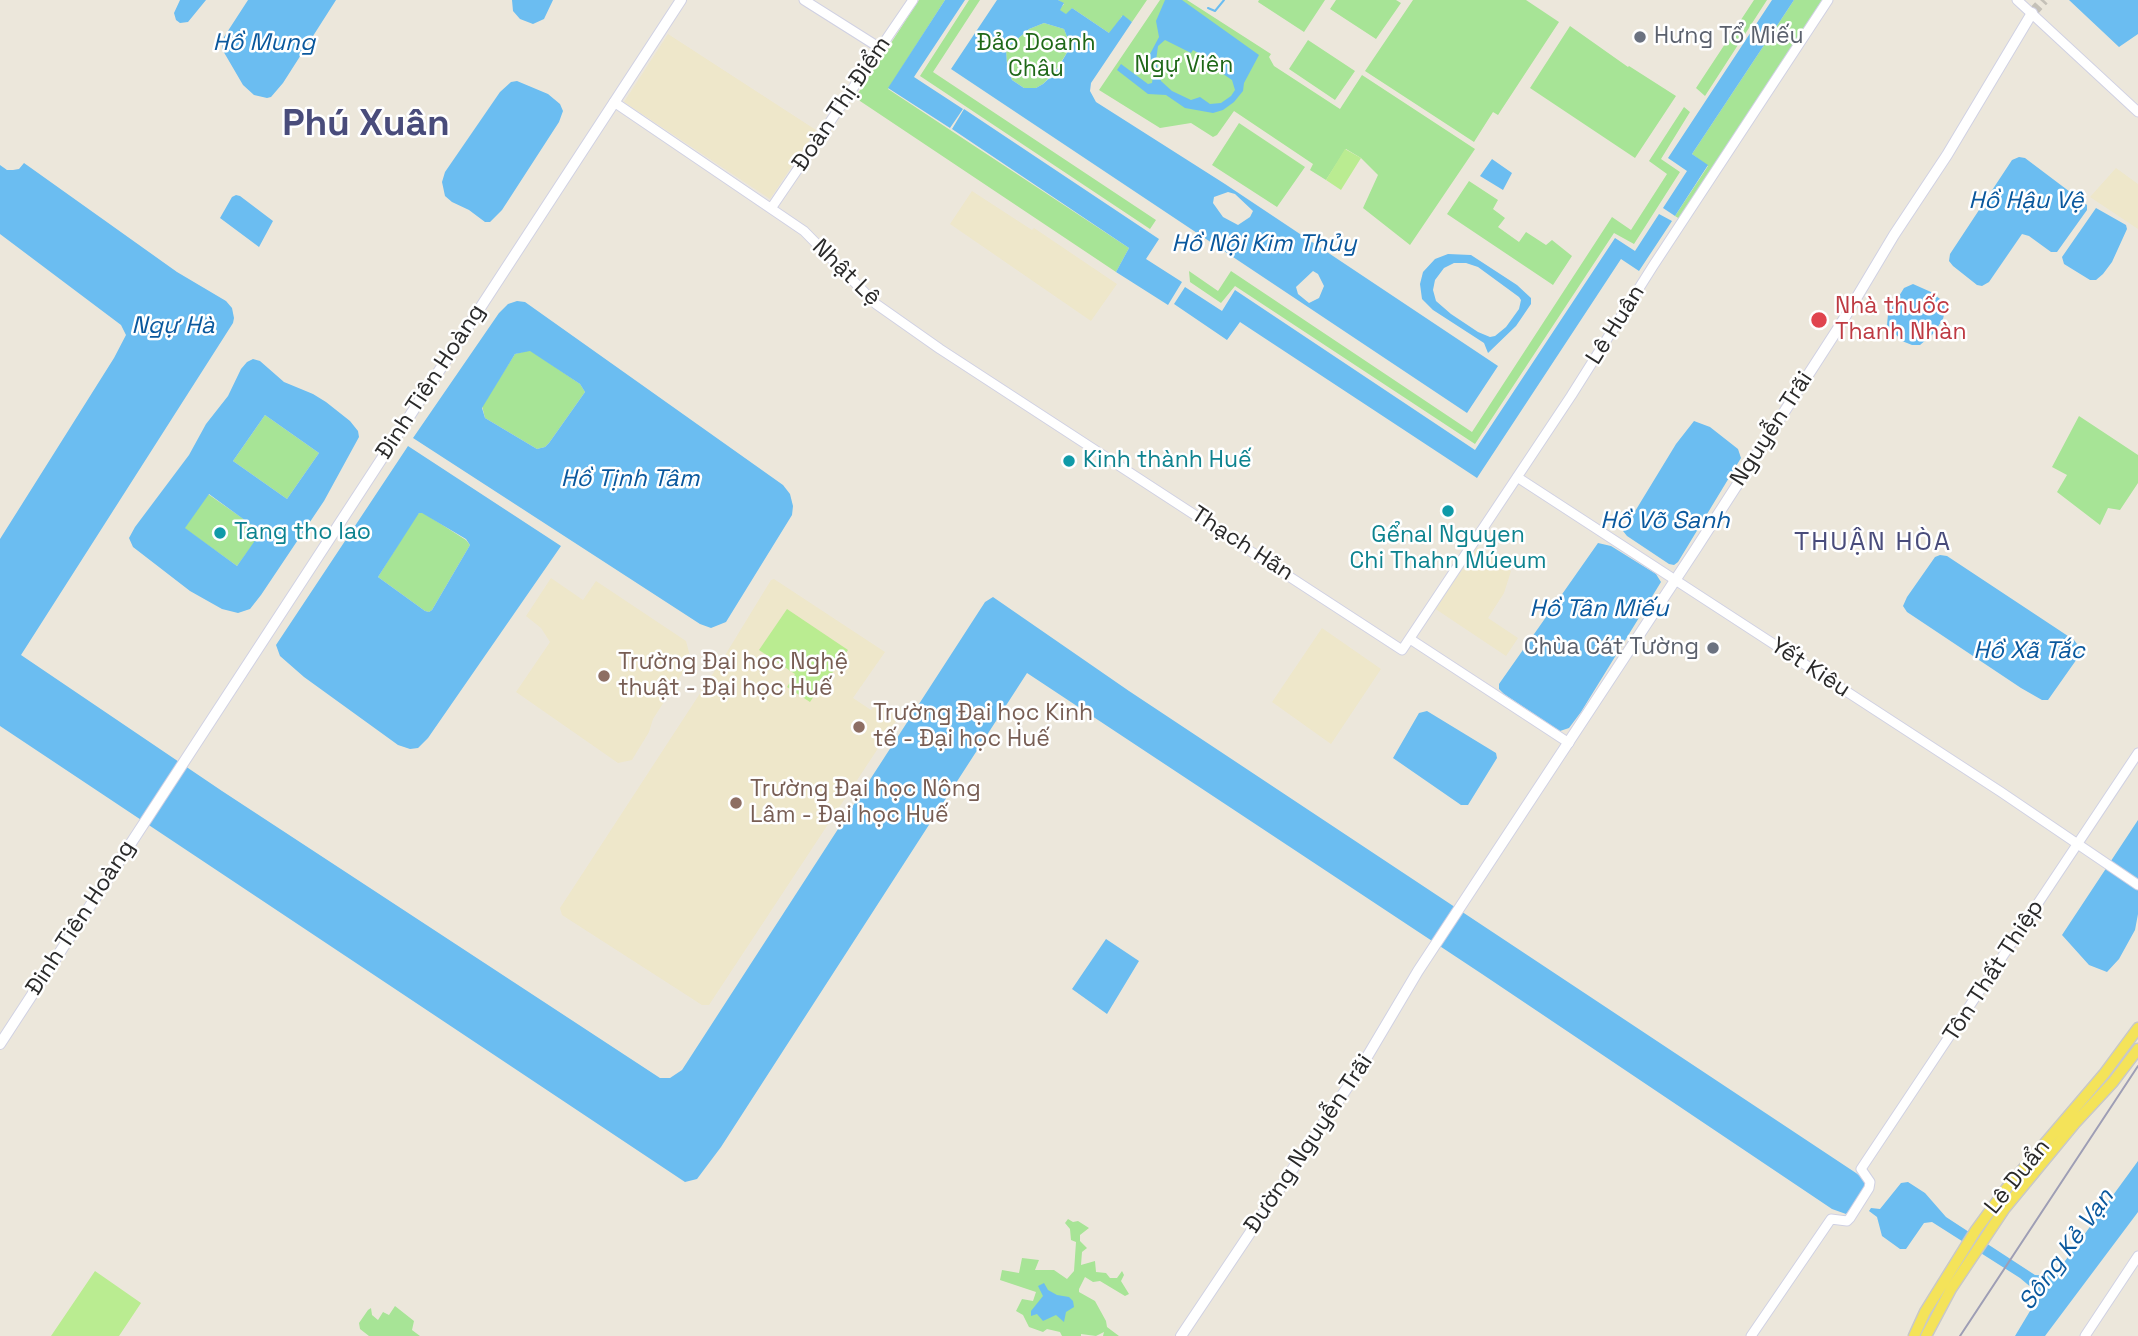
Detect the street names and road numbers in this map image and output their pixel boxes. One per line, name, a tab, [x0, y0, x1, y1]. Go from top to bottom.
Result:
street label: Đoàn Thị Điểm	[787, 32, 897, 176]
street label: Nhật Lệ	[806, 234, 886, 312]
street label: Lê Huân	[1581, 280, 1651, 370]
street label: Đinh Tiên Hoàng	[371, 299, 491, 465]
street label: Nguyễn Trãi	[1725, 367, 1819, 491]
street label: Thạch Hãn	[1186, 501, 1298, 587]
street label: Yết Kiêu	[1765, 632, 1855, 704]
street label: Đinh Tiên Hoàng	[21, 835, 141, 1001]
street label: Tôn Thất Thiệp	[1938, 895, 2050, 1047]
street label: Đường Nguyễn Trãi	[1239, 1049, 1379, 1239]
street label: Lê Duẩn	[1979, 1134, 2057, 1220]

